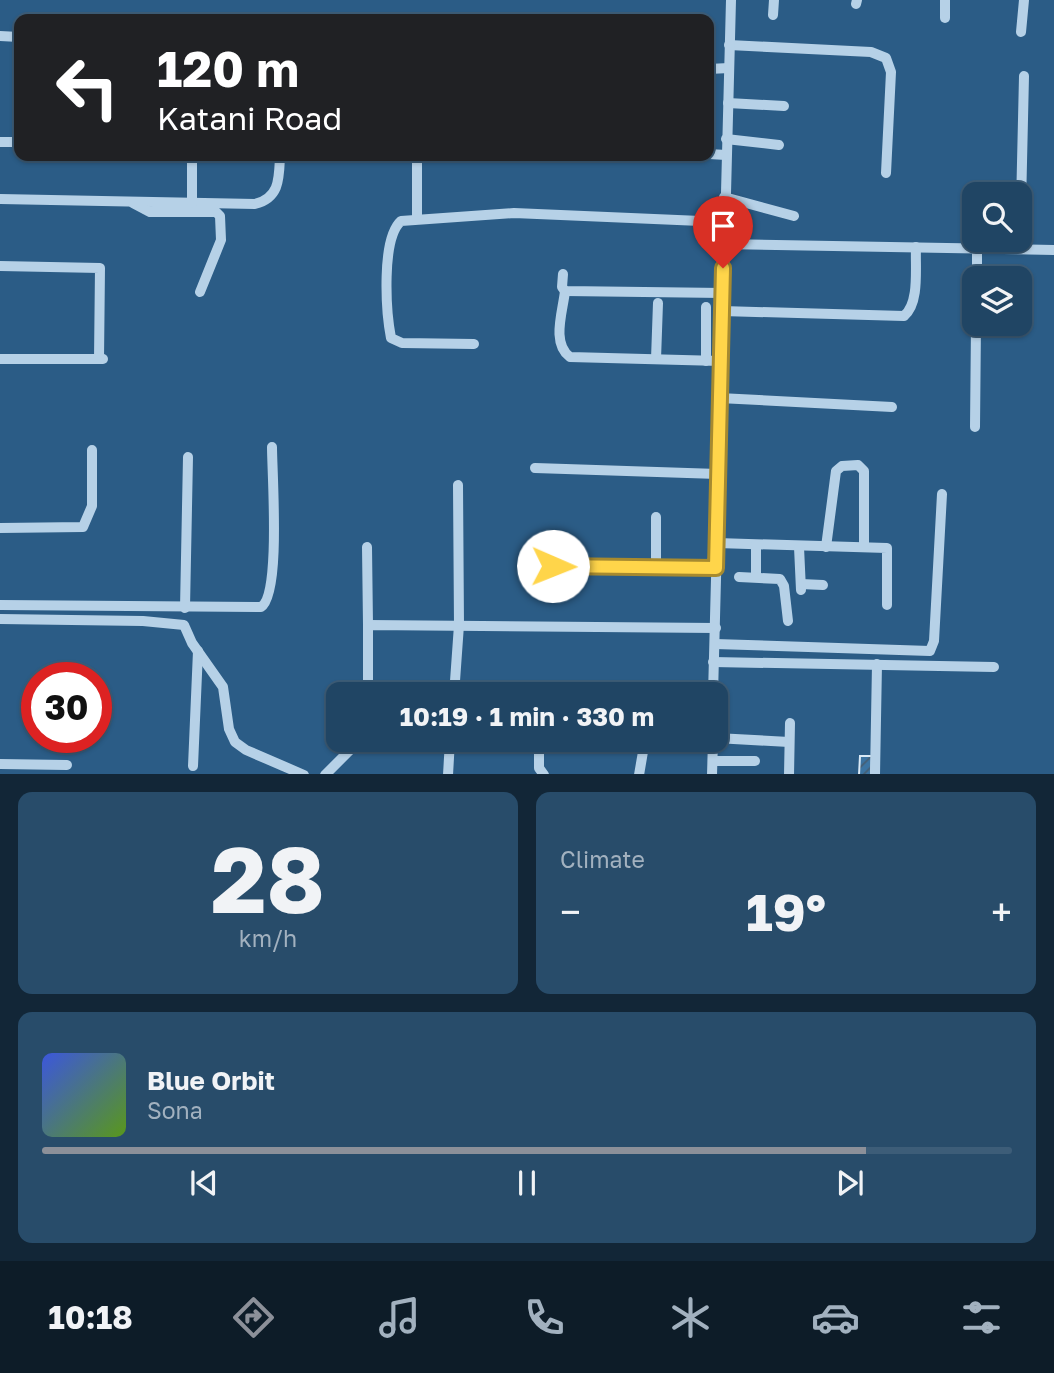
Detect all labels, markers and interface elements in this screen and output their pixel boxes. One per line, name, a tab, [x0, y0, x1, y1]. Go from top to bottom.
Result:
text: 120 m	[157, 39, 299, 98]
icon: left	[42, 42, 133, 133]
text: Katani Road	[157, 99, 342, 137]
map controls	[962, 182, 1032, 336]
button: search	[962, 182, 1032, 252]
pin	[693, 196, 753, 268]
icon: arrive	[704, 207, 742, 245]
button: layers	[962, 266, 1032, 336]
position arrow	[516, 529, 590, 603]
speed limit sign: 30	[21, 662, 112, 753]
text: 10:19 · 1 min · 330 m	[400, 701, 654, 732]
text: 28	[211, 824, 325, 933]
text: Climate	[560, 845, 645, 873]
text: 19°	[746, 880, 826, 942]
text: −	[560, 889, 581, 934]
text: +	[991, 889, 1012, 934]
text: km/h	[239, 924, 297, 952]
text: Blue Orbit	[147, 1065, 275, 1096]
text: Sona	[147, 1096, 203, 1124]
icon: previous	[185, 1164, 223, 1202]
icon: pause	[508, 1164, 546, 1202]
icon: next	[831, 1164, 869, 1202]
icon: directions	[229, 1293, 278, 1342]
icon: music	[375, 1293, 424, 1342]
icon: phone	[520, 1293, 569, 1342]
icon: climate	[666, 1293, 715, 1342]
icon: car	[811, 1293, 860, 1342]
icon: filters	[957, 1293, 1006, 1342]
text: 10:18	[48, 1298, 133, 1336]

